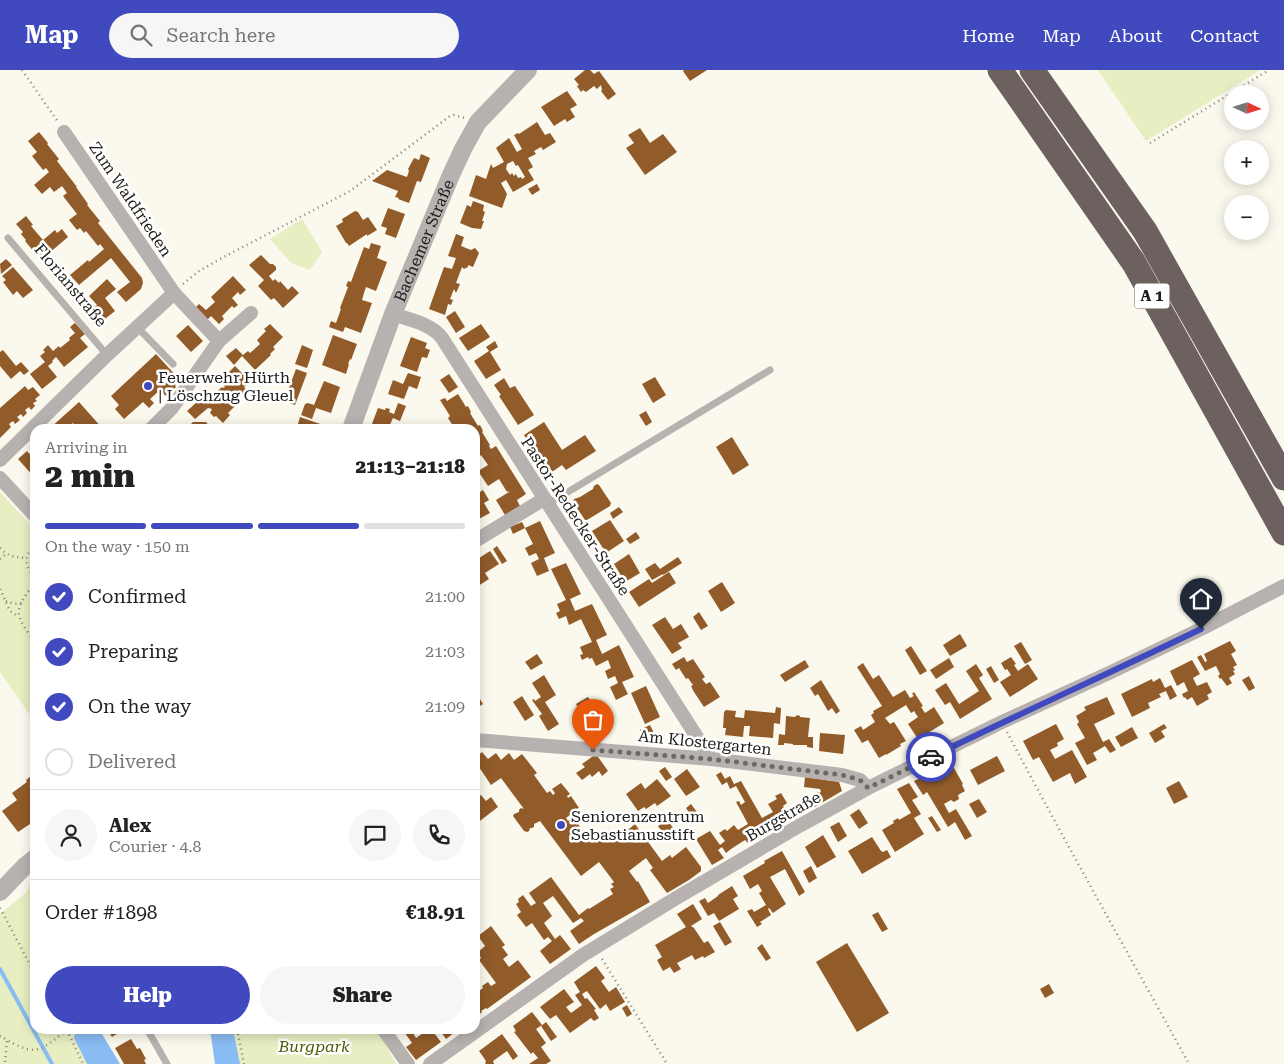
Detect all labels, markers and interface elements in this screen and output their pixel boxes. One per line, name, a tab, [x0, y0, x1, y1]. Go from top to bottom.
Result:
search box	[109, 13, 459, 58]
text: Map	[25, 21, 79, 49]
icon: search	[127, 21, 155, 49]
text: Search here	[167, 24, 275, 47]
text: Home	[962, 25, 1014, 46]
text: Map	[1042, 25, 1081, 46]
text: About	[1109, 25, 1162, 46]
text: Contact	[1190, 25, 1259, 46]
north arrow	[1224, 85, 1269, 130]
map controls	[1224, 85, 1269, 240]
street label: Zum Waldfrieden	[85, 138, 176, 260]
button: +	[1224, 140, 1269, 185]
street label: Bachemer Straße	[390, 176, 458, 305]
button: −	[1224, 195, 1269, 240]
street label: Florianstraße	[30, 240, 111, 331]
road number: A 1	[1134, 284, 1170, 308]
place label: Feuerwehr Hürth | Löschzug Gleuel	[158, 368, 293, 405]
marker: Feuerwehr Hürth | Löschzug Gleuel	[142, 380, 154, 392]
street label: Pastor-Redecker-Straße	[517, 433, 634, 599]
text: Arriving in	[45, 438, 128, 457]
text: 21:13–21:18	[356, 455, 465, 478]
text: 2 min	[45, 457, 135, 495]
text: On the way · 150 m	[45, 537, 190, 556]
pin	[1180, 578, 1222, 629]
icon: check	[45, 583, 73, 611]
text: Confirmed	[88, 585, 186, 608]
icon: home	[1187, 585, 1215, 613]
text: 21:00	[425, 587, 465, 606]
icon: check	[45, 638, 73, 666]
text: Preparing	[88, 640, 178, 663]
text: 21:03	[425, 642, 465, 661]
icon: check	[45, 693, 73, 721]
text: On the way	[88, 695, 191, 718]
text: 21:09	[425, 697, 465, 716]
pin	[572, 699, 614, 750]
icon: bag	[579, 706, 607, 734]
street label: Am Klostergarten	[637, 726, 773, 759]
courier	[906, 732, 956, 782]
icon: car	[917, 743, 945, 771]
text: Delivered	[88, 750, 176, 773]
street label: Burgstraße	[742, 787, 824, 845]
place label: Seniorenzentrum Sebastianusstift	[571, 807, 705, 844]
button: person	[45, 809, 97, 861]
button: chat	[349, 809, 401, 861]
button: phone	[413, 809, 465, 861]
text: Alex	[109, 814, 151, 837]
marker: Seniorenzentrum Sebastianusstift	[555, 819, 567, 831]
text: Courier · 4.8	[109, 837, 202, 856]
text: Order #1898	[45, 901, 157, 924]
text: €18.91	[406, 901, 465, 924]
button: Help	[45, 966, 250, 1024]
button: Share	[260, 966, 465, 1024]
park label: Burgpark	[277, 1037, 350, 1056]

